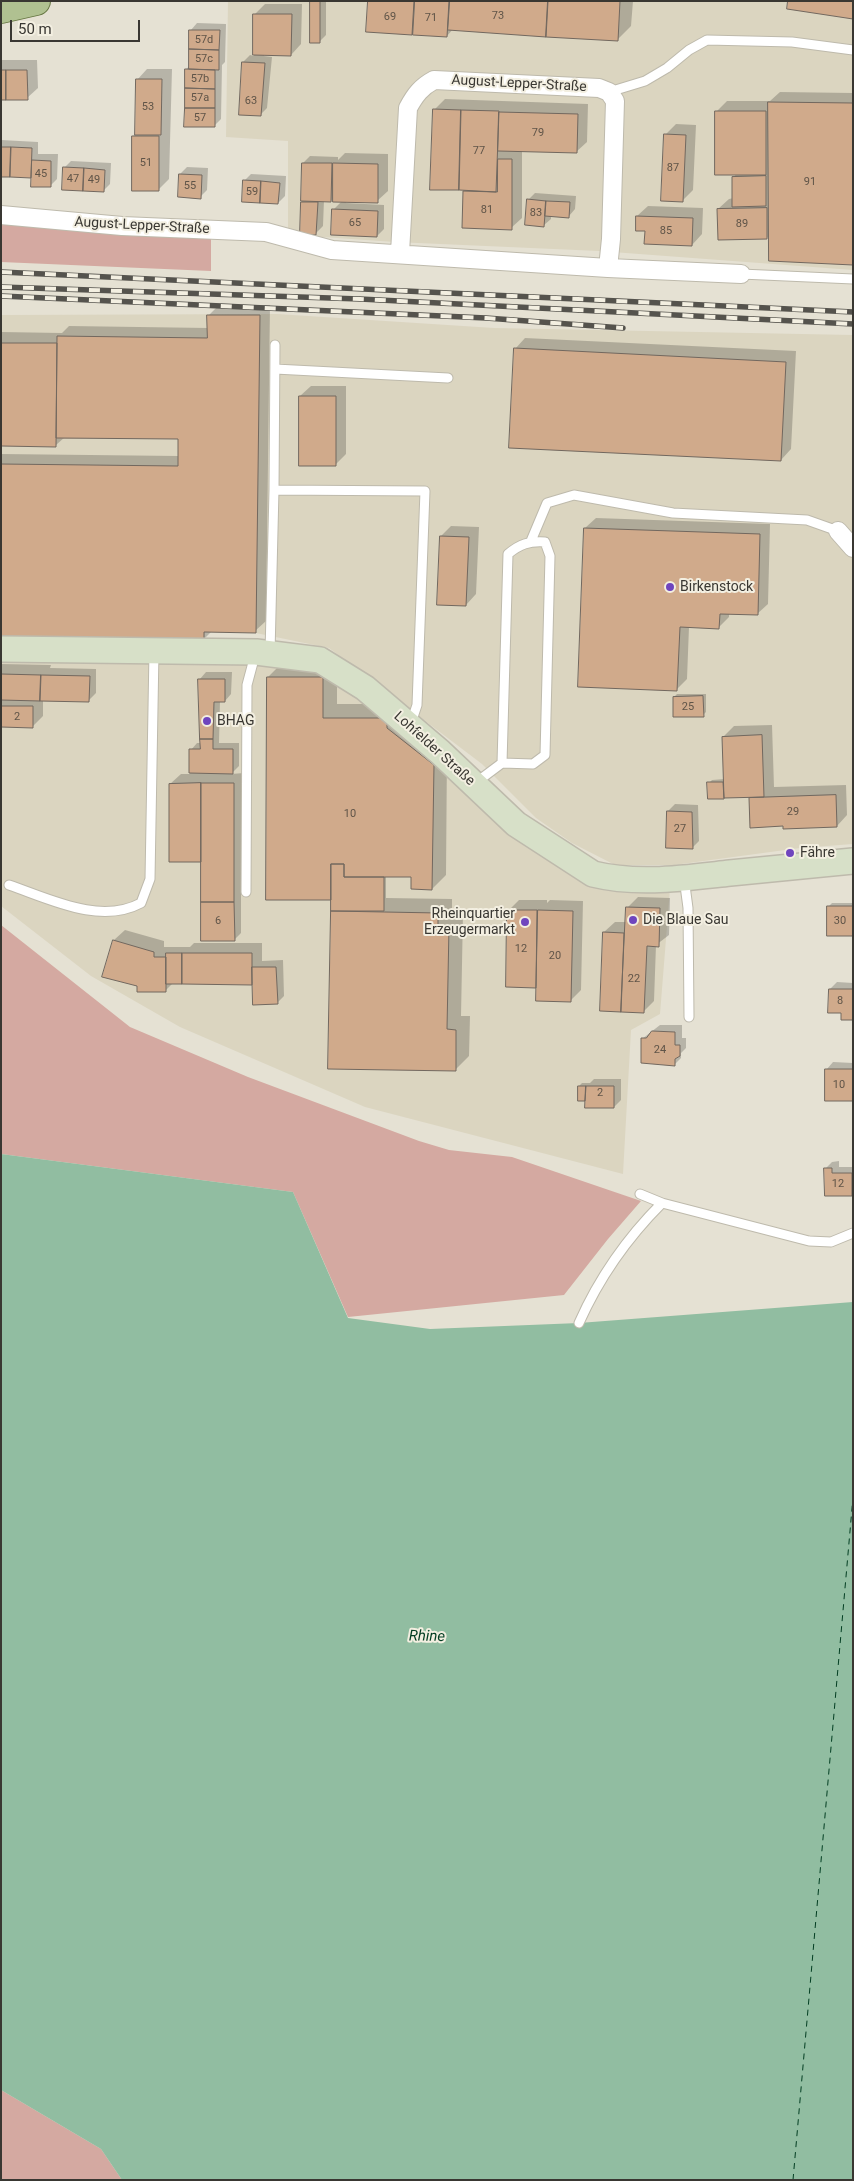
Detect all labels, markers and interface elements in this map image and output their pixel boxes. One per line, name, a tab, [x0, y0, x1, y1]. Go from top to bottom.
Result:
house number: 73	[492, 9, 504, 23]
scale bar	[12, 10, 142, 42]
house number: 69	[384, 10, 396, 24]
house number: 71	[425, 11, 437, 25]
text: 50 m	[18, 20, 52, 38]
house number: 57d	[195, 33, 213, 47]
house number: 57c	[195, 52, 213, 66]
house number: 57b	[191, 72, 209, 86]
street label: August-Lepper-Straße	[451, 72, 587, 96]
house number: 57a	[191, 91, 209, 105]
house number: 63	[245, 94, 257, 108]
house number: 53	[142, 100, 154, 114]
house number: 57	[194, 111, 206, 125]
house number: 79	[532, 126, 544, 140]
house number: 77	[473, 144, 485, 158]
house number: 51	[140, 156, 152, 170]
house number: 87	[667, 161, 679, 175]
house number: 45	[35, 167, 47, 181]
house number: 47	[67, 172, 79, 186]
house number: 49	[88, 173, 100, 187]
house number: 91	[804, 175, 816, 189]
house number: 55	[184, 179, 196, 193]
house number: 59	[246, 185, 258, 199]
house number: 81	[481, 203, 493, 217]
house number: 83	[530, 206, 542, 220]
street label: August-Lepper-Straße	[74, 214, 210, 238]
house number: 65	[349, 216, 361, 230]
house number: 89	[736, 217, 748, 231]
house number: 85	[660, 224, 672, 238]
place label: Birkenstock	[680, 579, 753, 595]
marker: Birkenstock	[664, 581, 676, 593]
house number: 25	[682, 700, 694, 714]
street label: Lohfelder Straße	[390, 708, 478, 790]
house number: 2	[14, 710, 20, 724]
place label: BHAG	[217, 713, 254, 729]
marker: BHAG	[201, 715, 213, 727]
house number: 29	[787, 805, 799, 819]
house number: 10	[344, 807, 356, 821]
house number: 27	[674, 822, 686, 836]
place label: Fähre	[800, 845, 835, 861]
marker: Fähre	[784, 847, 796, 859]
place label: Rheinquartier Erzeugermarkt	[424, 906, 515, 939]
place label: Die Blaue Sau	[643, 912, 728, 928]
house number: 6	[215, 914, 221, 928]
marker: Die Blaue Sau	[627, 914, 639, 926]
house number: 30	[834, 914, 846, 928]
marker: Rheinquartier Erzeugermarkt	[519, 916, 531, 928]
house number: 12	[515, 942, 527, 956]
house number: 20	[549, 949, 561, 963]
house number: 22	[628, 972, 640, 986]
house number: 8	[837, 994, 843, 1008]
house number: 24	[654, 1043, 666, 1057]
house number: 10	[833, 1078, 845, 1092]
house number: 2	[597, 1086, 603, 1100]
house number: 12	[832, 1177, 844, 1191]
water label: Rhine	[409, 1628, 445, 1646]

